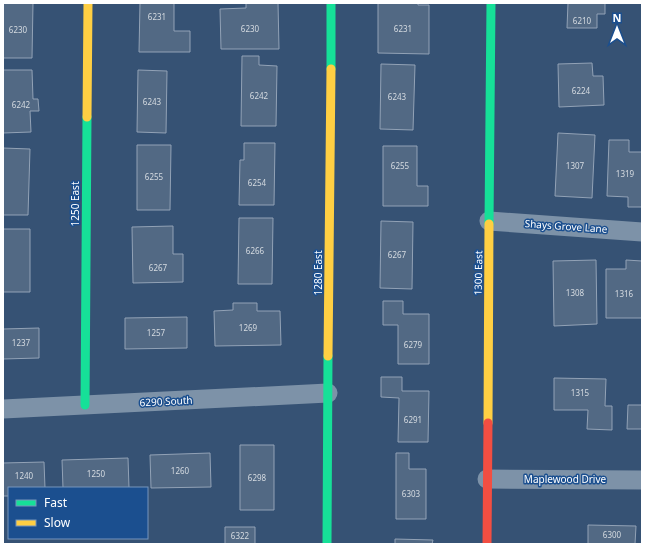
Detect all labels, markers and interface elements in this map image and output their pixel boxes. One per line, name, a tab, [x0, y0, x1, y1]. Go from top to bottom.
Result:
north arrow	[597, 8, 637, 48]
text: N	[613, 10, 621, 25]
house number: 6231	[148, 11, 166, 22]
house number: 6210	[573, 15, 592, 26]
house number: 6230	[241, 23, 260, 34]
house number: 6231	[394, 23, 412, 34]
house number: 6230	[9, 24, 28, 35]
house number: 6224	[572, 85, 591, 96]
house number: 6242	[250, 90, 269, 101]
house number: 6243	[388, 91, 407, 102]
house number: 6243	[143, 96, 162, 107]
house number: 6242	[12, 99, 31, 110]
house number: 6255	[391, 160, 410, 171]
house number: 1307	[566, 160, 585, 171]
house number: 1319	[616, 168, 635, 179]
house number: 6255	[145, 171, 164, 182]
house number: 6254	[248, 177, 267, 188]
street label: 1250 East	[68, 181, 82, 227]
street label: Shays Grove Lane	[524, 216, 608, 236]
house number: 6266	[246, 245, 265, 256]
house number: 6267	[388, 249, 407, 260]
street label: 1280 East	[311, 250, 325, 296]
street label: 1300 East	[471, 250, 485, 296]
house number: 6267	[149, 262, 168, 273]
house number: 1308	[566, 287, 585, 298]
house number: 1316	[615, 288, 634, 299]
house number: 1269	[239, 322, 258, 333]
house number: 1257	[147, 327, 166, 338]
house number: 1237	[12, 337, 31, 348]
house number: 6279	[404, 339, 423, 350]
house number: 1315	[571, 387, 590, 398]
street label: 6290 South	[139, 393, 193, 409]
house number: 6291	[404, 414, 422, 425]
house number: 1260	[171, 465, 190, 476]
house number: 1250	[87, 468, 106, 479]
house number: 1240	[15, 470, 34, 481]
house number: 6298	[248, 472, 267, 483]
street label: Maplewood Drive	[524, 472, 607, 486]
legend	[8, 487, 148, 539]
house number: 6303	[402, 488, 421, 499]
text: Fast	[44, 494, 68, 511]
text: Slow	[44, 514, 71, 531]
house number: 6300	[603, 529, 622, 540]
house number: 6322	[231, 530, 250, 541]

